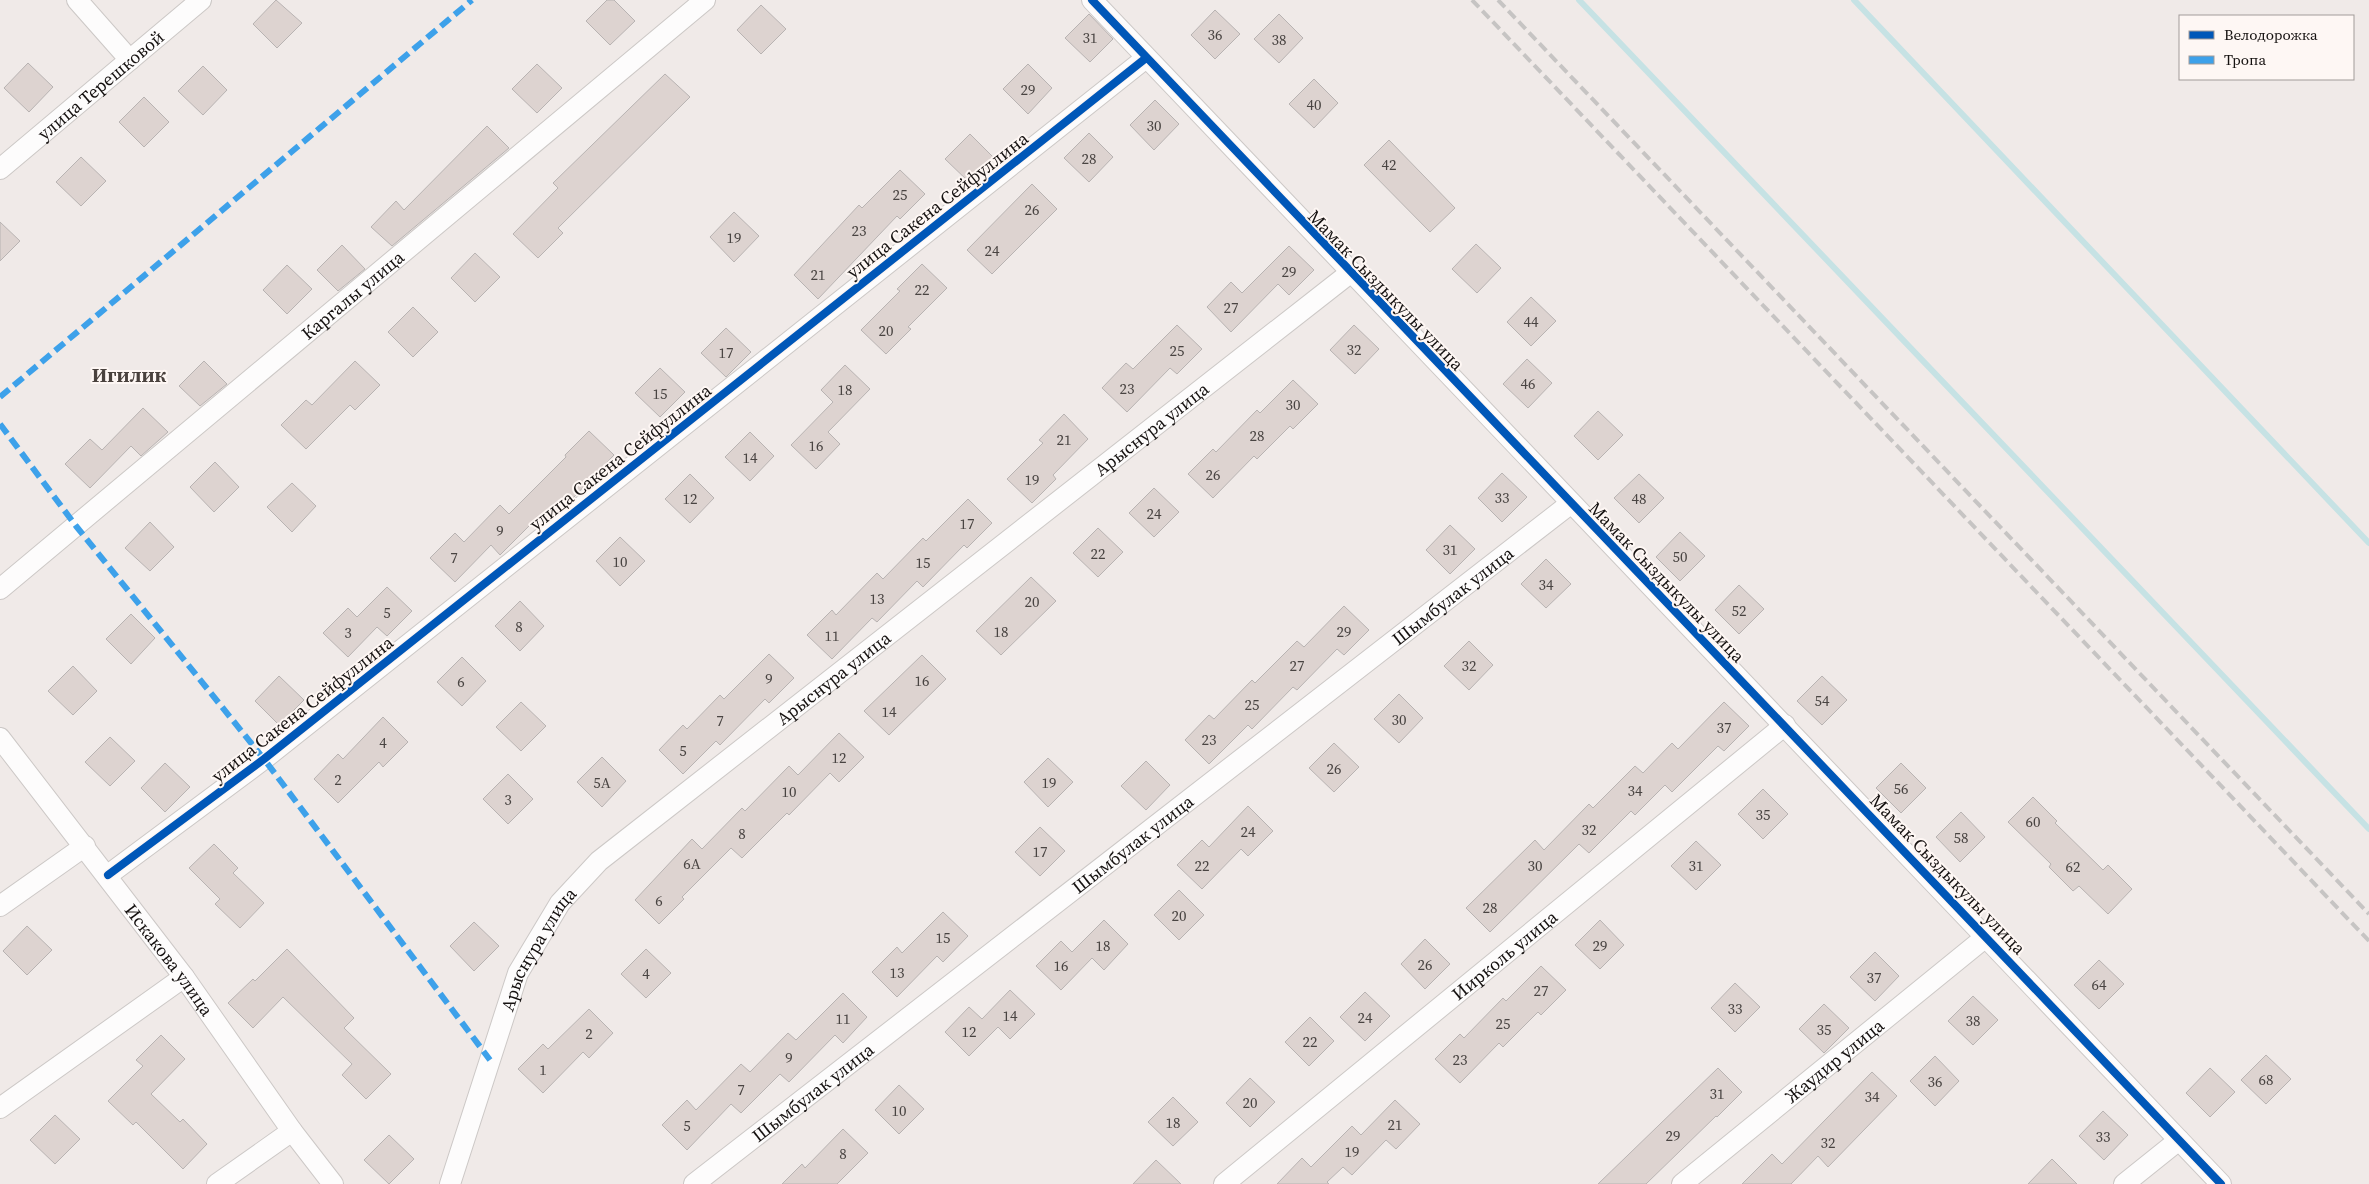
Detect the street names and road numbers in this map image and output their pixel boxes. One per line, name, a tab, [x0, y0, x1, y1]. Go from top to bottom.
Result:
street label: улица Терешковой	[32, 24, 169, 145]
street label: улица Сакена Сейфуллина	[841, 125, 1034, 284]
street label: Мамак Сыздыкулы улица	[1302, 204, 1470, 377]
street label: Каргалы улица	[295, 244, 410, 345]
street label: Арыснура улица	[1089, 375, 1214, 481]
street label: улица Сакена Сейфуллина	[524, 377, 717, 536]
street label: Мамак Сыздыкулы улица	[1583, 496, 1751, 669]
street label: Шымбулак улица	[1386, 540, 1519, 651]
street label: Арыснура улица	[771, 625, 896, 730]
street label: улица Сакена Сейфуллина	[206, 629, 399, 788]
street label: Шымбулак улица	[1066, 788, 1199, 899]
street label: Мамак Сыздыкулы улица	[1864, 788, 2032, 961]
street label: Арыснура улица	[494, 881, 582, 1014]
street label: Искакова улица	[119, 898, 220, 1021]
street label: Иирколь улица	[1446, 903, 1563, 1006]
street label: Жаудир улица	[1779, 1012, 1889, 1108]
street label: Шымбулак улица	[746, 1036, 879, 1147]

